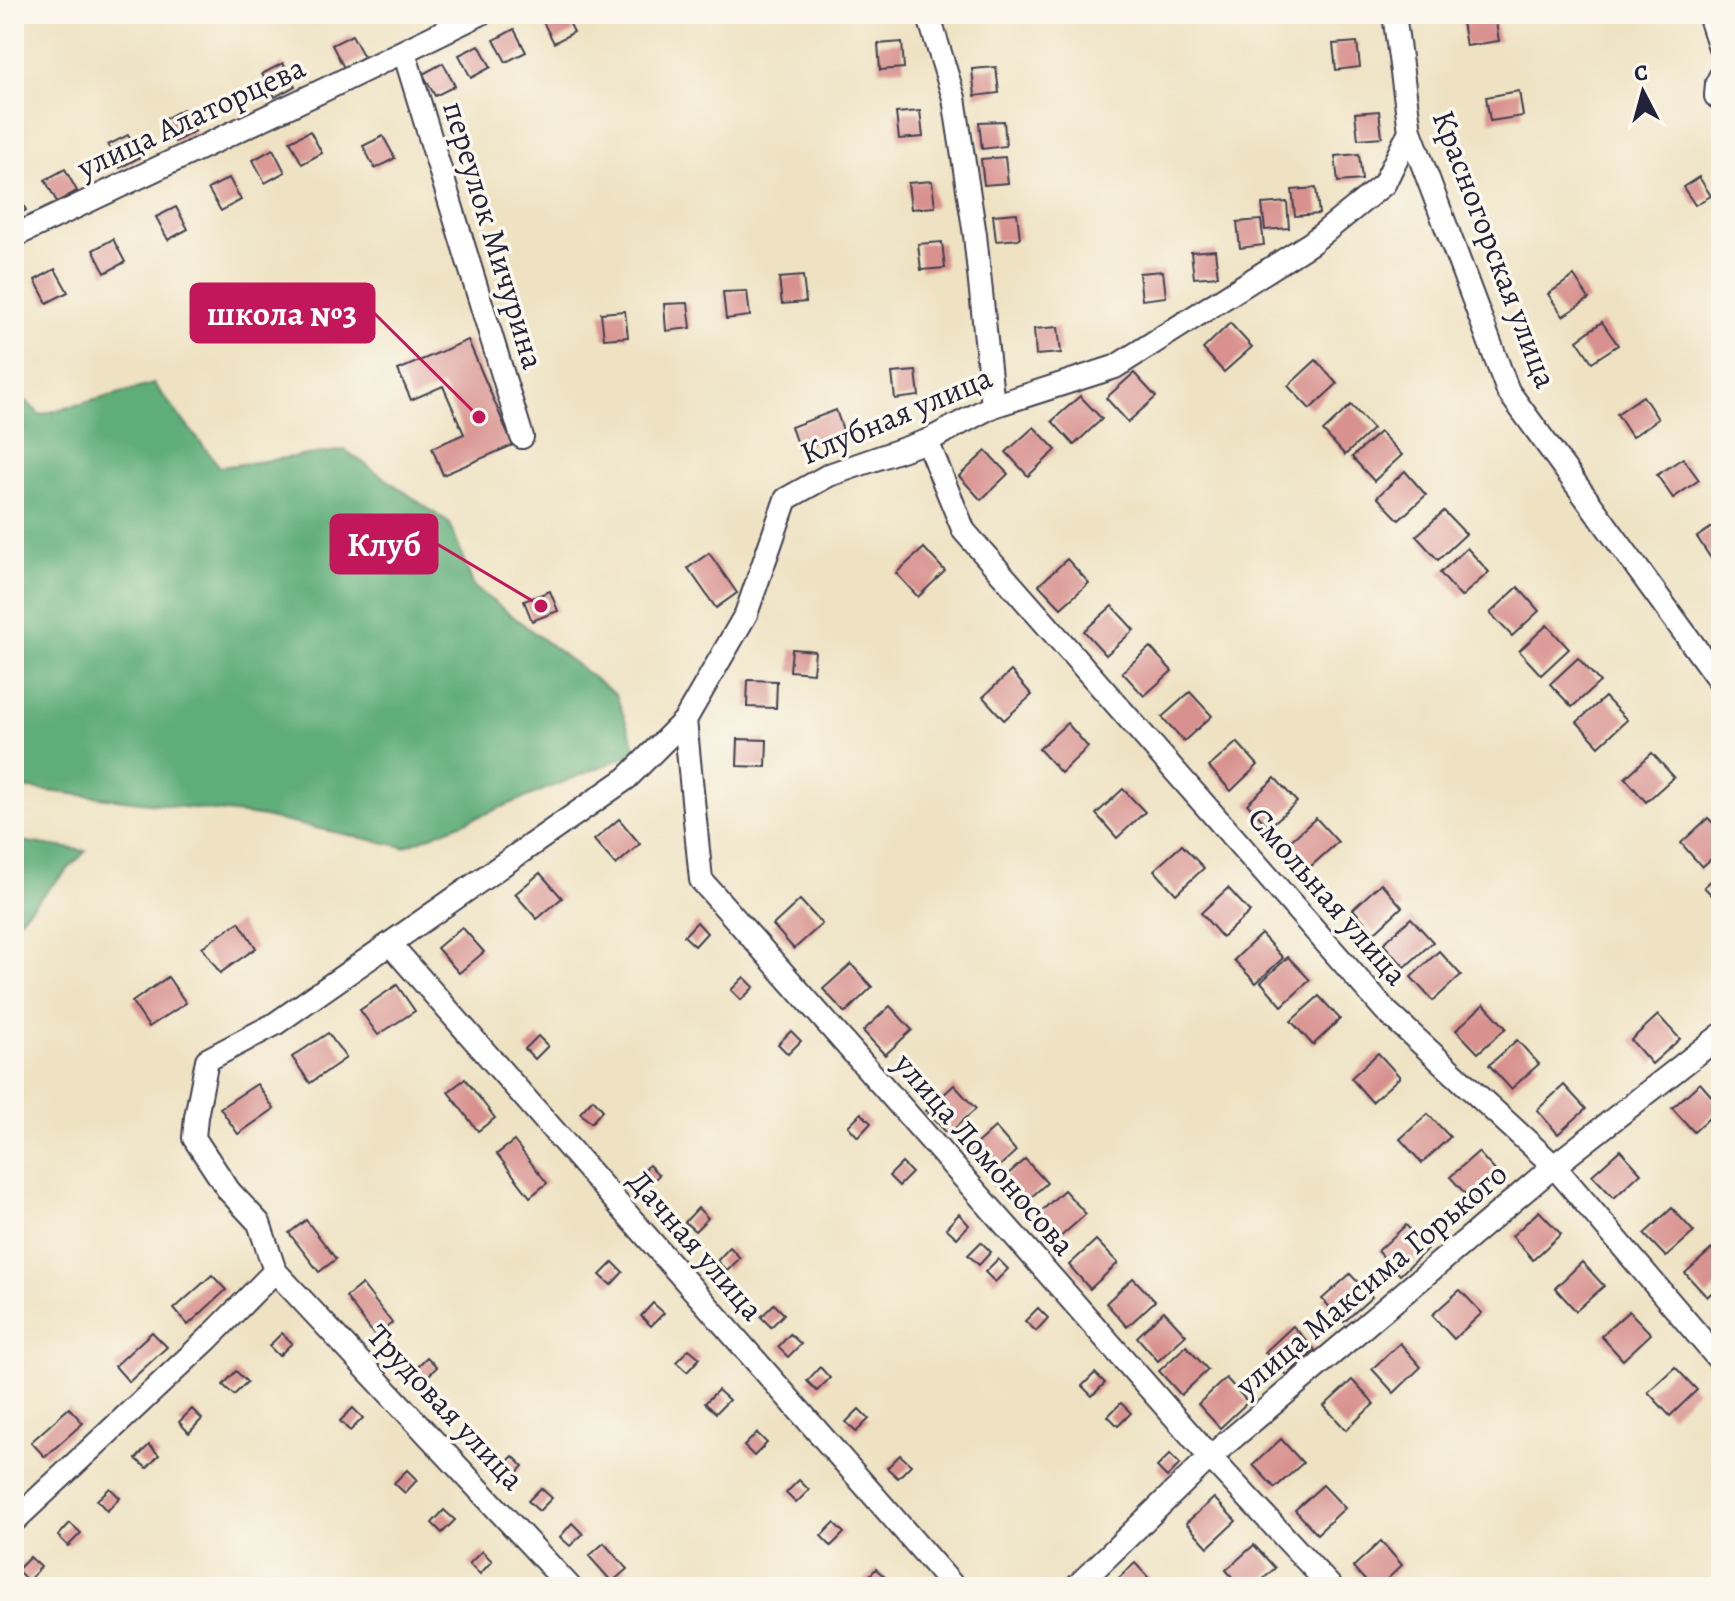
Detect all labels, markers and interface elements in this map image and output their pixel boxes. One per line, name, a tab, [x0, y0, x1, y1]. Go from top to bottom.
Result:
street label: улица Алаторцева	[69, 45, 312, 190]
north arrow	[1603, 52, 1683, 132]
text: С	[1633, 57, 1649, 89]
street label: переулок Мичурина	[432, 96, 556, 375]
street label: Красногорская улица	[1422, 104, 1568, 395]
callout: школа №3	[191, 284, 374, 342]
text: школа №3	[207, 290, 357, 337]
street label: Клубная улица	[793, 355, 999, 475]
callout: Клуб	[331, 515, 437, 573]
text: Клуб	[347, 521, 421, 568]
street label: Смольная улица	[1238, 797, 1418, 995]
street label: улица Ломоносова	[884, 1042, 1086, 1265]
street label: улица Максима Горького	[1225, 1152, 1516, 1407]
street label: Дачная улица	[618, 1160, 774, 1330]
street label: Трудовая улица	[357, 1314, 535, 1500]

